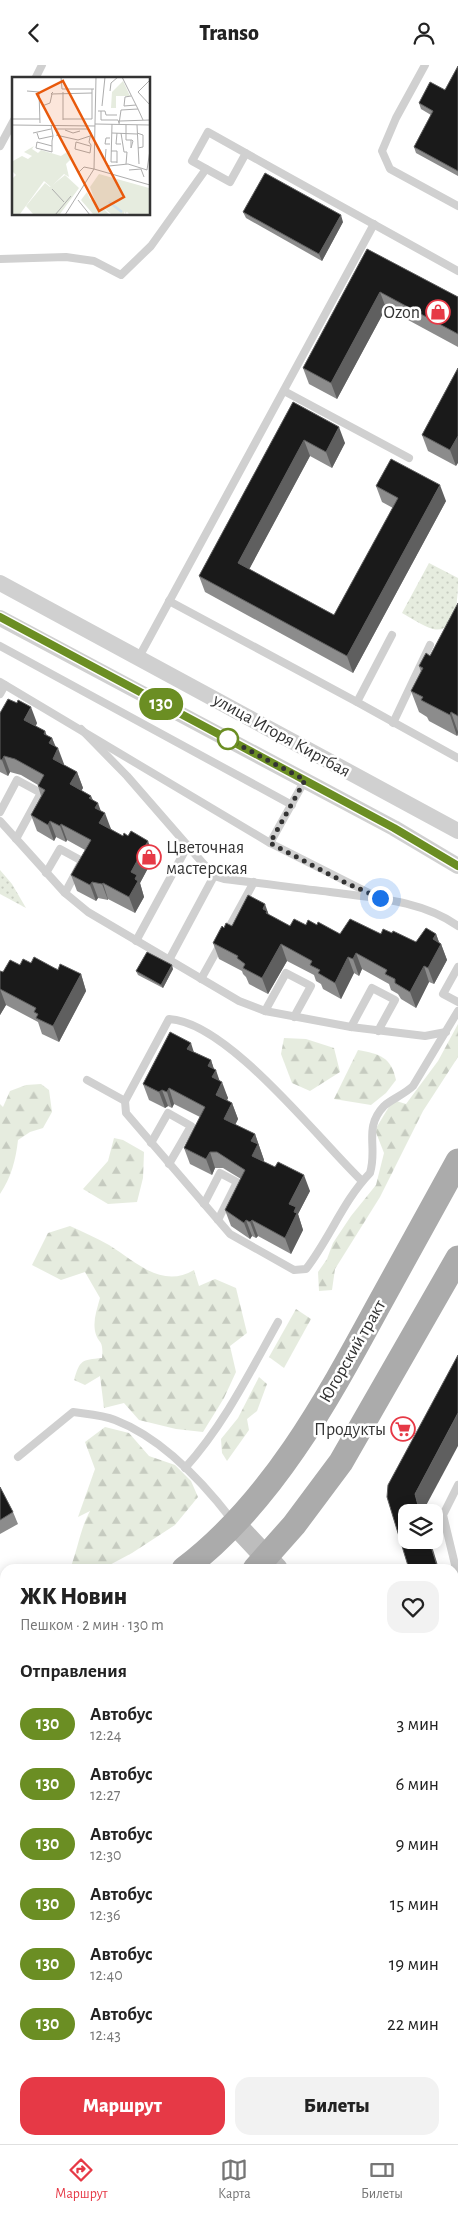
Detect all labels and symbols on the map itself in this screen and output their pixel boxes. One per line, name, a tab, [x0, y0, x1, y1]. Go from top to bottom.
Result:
inset map	[12, 77, 150, 215]
shop icon: Ozon	[425, 299, 451, 325]
place label: Ozon	[383, 304, 420, 322]
line badge: 130	[132, 688, 190, 720]
street label: улица Игоря Киртбая	[209, 689, 354, 781]
unlabelled marker	[217, 728, 239, 750]
place label: Цветочная мастерская	[166, 839, 248, 878]
shop icon: Цветочная мастерская	[136, 844, 162, 870]
your location	[368, 886, 393, 911]
street label: Югорский тракт	[316, 1297, 390, 1406]
supermarket icon: Продукты	[390, 1416, 416, 1442]
place label: Продукты	[314, 1421, 386, 1439]

